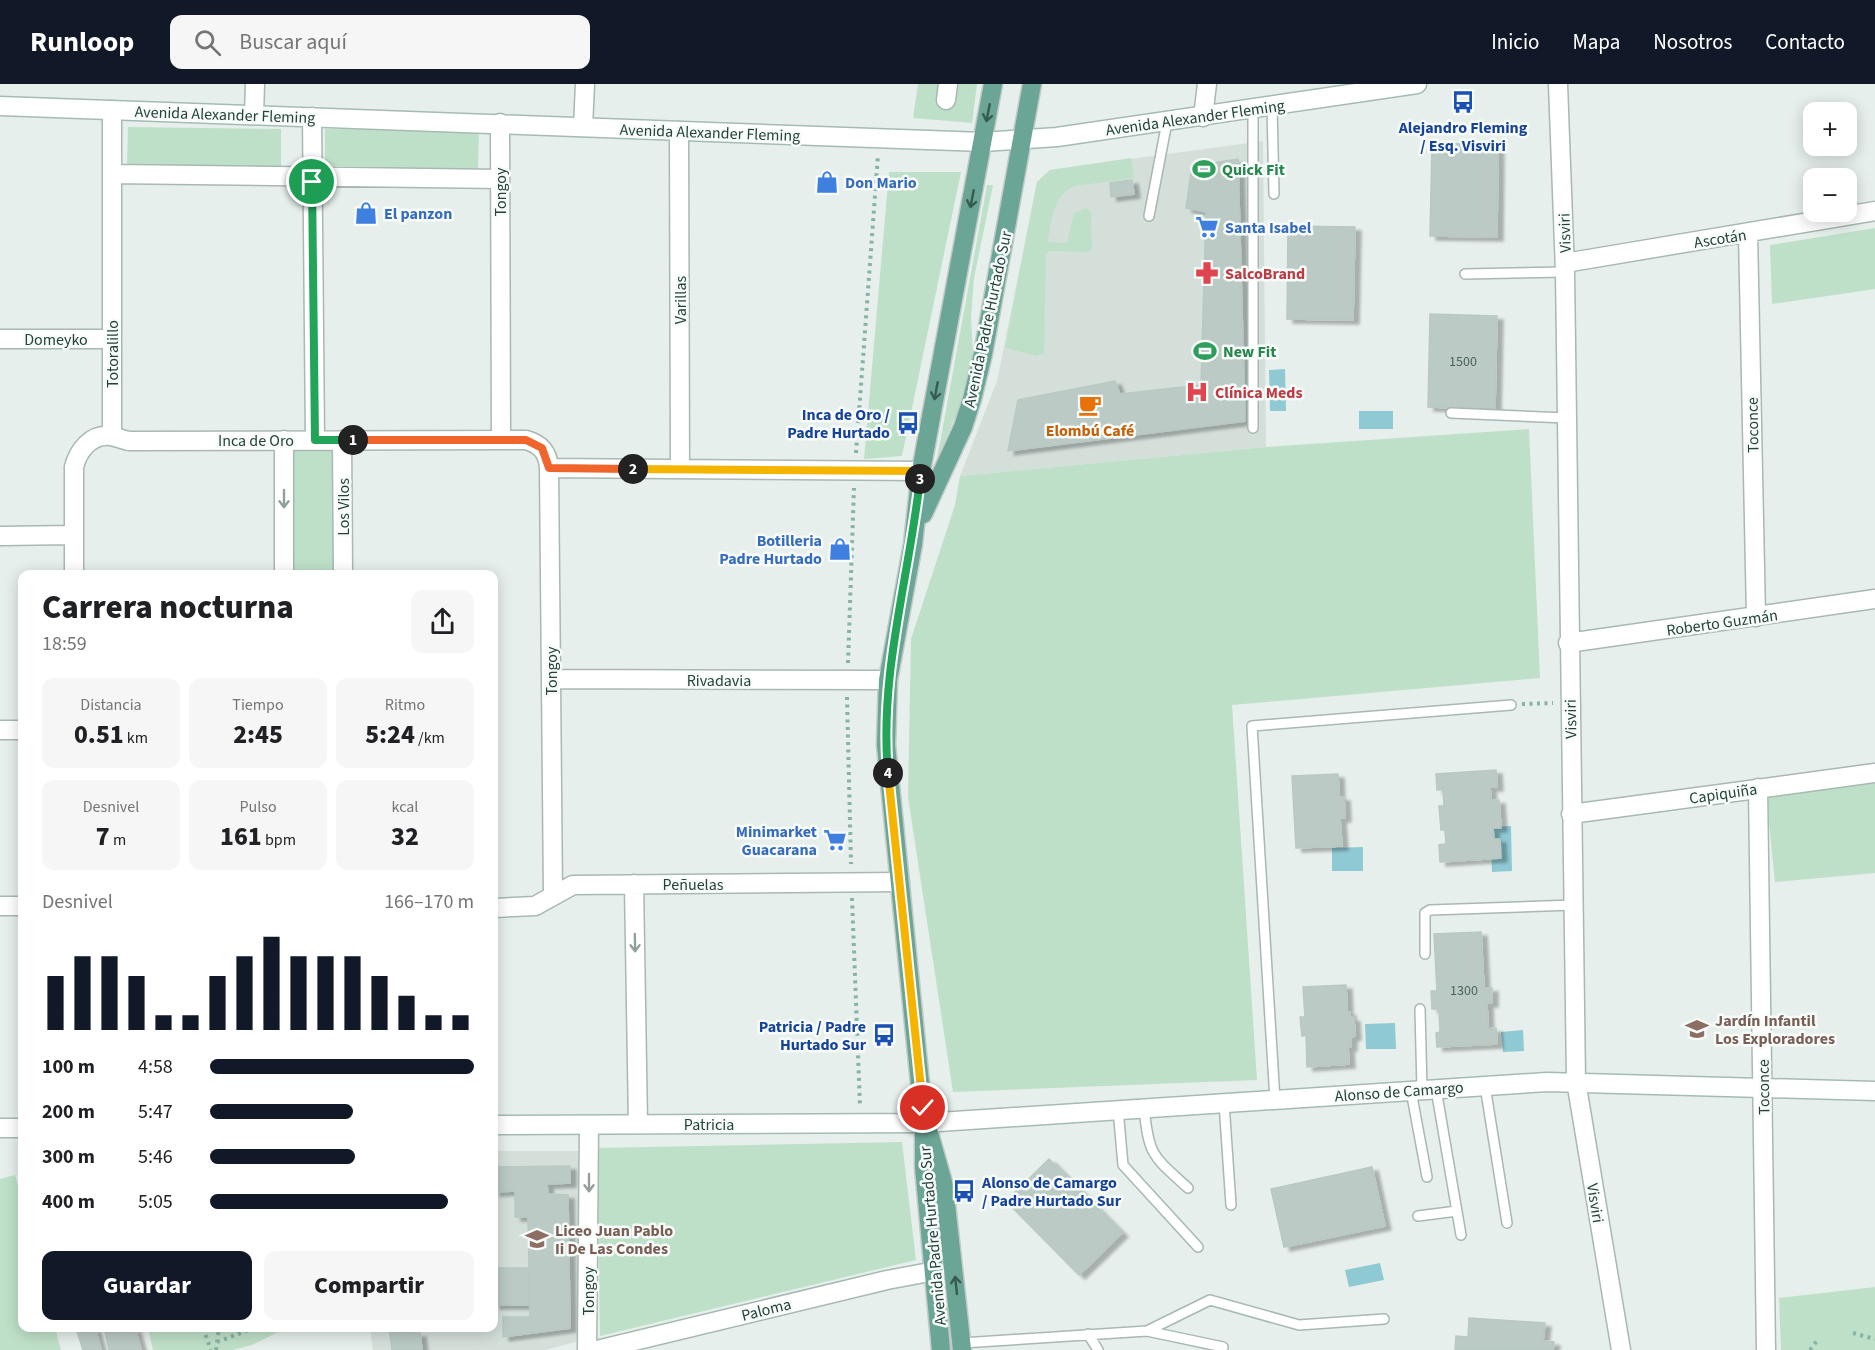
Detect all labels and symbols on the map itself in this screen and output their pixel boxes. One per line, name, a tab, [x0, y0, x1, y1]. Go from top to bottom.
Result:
bus stop icon: Alejandro Fleming / Esq. Visviri	[1450, 89, 1476, 115]
street label: Avenida Alexander Fleming	[1104, 95, 1286, 141]
street label: Avenida Alexander Fleming	[134, 101, 316, 129]
one-way arrow	[982, 103, 993, 122]
place label: Alejandro Fleming / Esq. Visviri	[1398, 117, 1528, 157]
street label: Avenida Alexander Fleming	[619, 119, 801, 147]
pin	[286, 156, 337, 207]
sports icon: Quick Fit	[1191, 156, 1217, 182]
place label: Quick Fit	[1222, 159, 1285, 181]
street label: Tongoy	[490, 167, 512, 216]
shop icon: Don Mario	[814, 169, 840, 195]
place label: Don Mario	[845, 172, 917, 194]
one-way arrow	[966, 189, 977, 209]
shop icon: El panzon	[353, 200, 379, 226]
place label: El panzon	[384, 203, 452, 225]
street label: Visviri	[1553, 213, 1577, 253]
supermarket icon: Santa Isabel	[1194, 214, 1220, 240]
place label: Santa Isabel	[1225, 217, 1312, 239]
street label: Ascotán	[1692, 224, 1748, 254]
street label: Avenida Padre Hurtado Sur	[959, 228, 1018, 410]
pharmacy icon: SalcoBrand	[1194, 260, 1220, 286]
place label: SalcoBrand	[1225, 263, 1305, 285]
street label: Varillas	[670, 276, 692, 324]
street label: Totoralillo	[102, 320, 124, 388]
street label: Domeyko	[24, 329, 88, 351]
sports icon: New Fit	[1192, 338, 1218, 364]
place label: New Fit	[1223, 341, 1276, 363]
house number: 1500	[1449, 352, 1477, 372]
hospital icon: Clínica Meds	[1184, 379, 1210, 405]
one-way arrow	[930, 381, 941, 400]
place label: Clínica Meds	[1215, 382, 1303, 404]
cafe icon: Elombú Café	[1077, 392, 1103, 418]
street label: Toconce	[1742, 397, 1764, 453]
place label: Inca de Oro / Padre Hurtado	[787, 404, 890, 444]
bus stop icon: Inca de Oro / Padre Hurtado	[895, 410, 921, 436]
place label: Elombú Café	[1046, 420, 1134, 442]
pin: 1	[338, 425, 368, 455]
street label: Inca de Oro	[218, 430, 294, 452]
pin: 2	[618, 454, 648, 484]
pin: 3	[905, 464, 935, 494]
street label: Los Vilos	[333, 478, 355, 536]
one-way arrow	[278, 488, 290, 508]
place label: Botilleria Padre Hurtado	[719, 530, 822, 570]
shop icon: Botilleria Padre Hurtado	[827, 536, 853, 562]
street label: Roberto Guzmán	[1665, 604, 1779, 642]
street label: Tongoy	[541, 646, 563, 695]
street label: Rivadavia	[687, 670, 751, 692]
street label: Visviri	[1560, 699, 1582, 739]
pin: 4	[873, 758, 903, 788]
street label: Capiquiña	[1688, 778, 1759, 810]
place label: Minimarket Guacarana	[736, 821, 817, 861]
supermarket icon: Minimarket Guacarana	[822, 827, 848, 853]
street label: Peñuelas	[663, 874, 724, 896]
one-way arrow	[629, 932, 641, 952]
house number: 1300	[1450, 981, 1478, 1001]
place label: Jardín Infantil Los Exploradores	[1715, 1010, 1835, 1050]
place label: Patricia / Padre Hurtado Sur	[759, 1016, 867, 1056]
school or university icon: Jardín Infantil Los Exploradores	[1684, 1016, 1710, 1042]
bus stop icon: Patricia / Padre Hurtado Sur	[871, 1022, 897, 1048]
street label: Toconce	[1753, 1059, 1775, 1115]
street label: Alonso de Camargo	[1334, 1077, 1464, 1107]
pin	[897, 1082, 948, 1133]
street label: Patricia	[684, 1114, 734, 1136]
street label: Avenida Padre Hurtado Sur	[914, 1145, 952, 1327]
place label: Alonso de Camargo / Padre Hurtado Sur	[981, 1172, 1122, 1212]
one-way arrow	[583, 1173, 595, 1193]
bus stop icon: Alonso de Camargo / Padre Hurtado Sur	[951, 1178, 977, 1204]
street label: Visviri	[1581, 1182, 1609, 1225]
place label: Liceo Juan Pablo Ii De Las Condes	[555, 1220, 673, 1260]
school or university icon: Liceo Juan Pablo Ii De Las Condes	[524, 1226, 550, 1252]
street label: Tongoy	[578, 1266, 600, 1315]
one-way arrow	[950, 1275, 961, 1295]
street label: Paloma	[739, 1293, 793, 1327]

